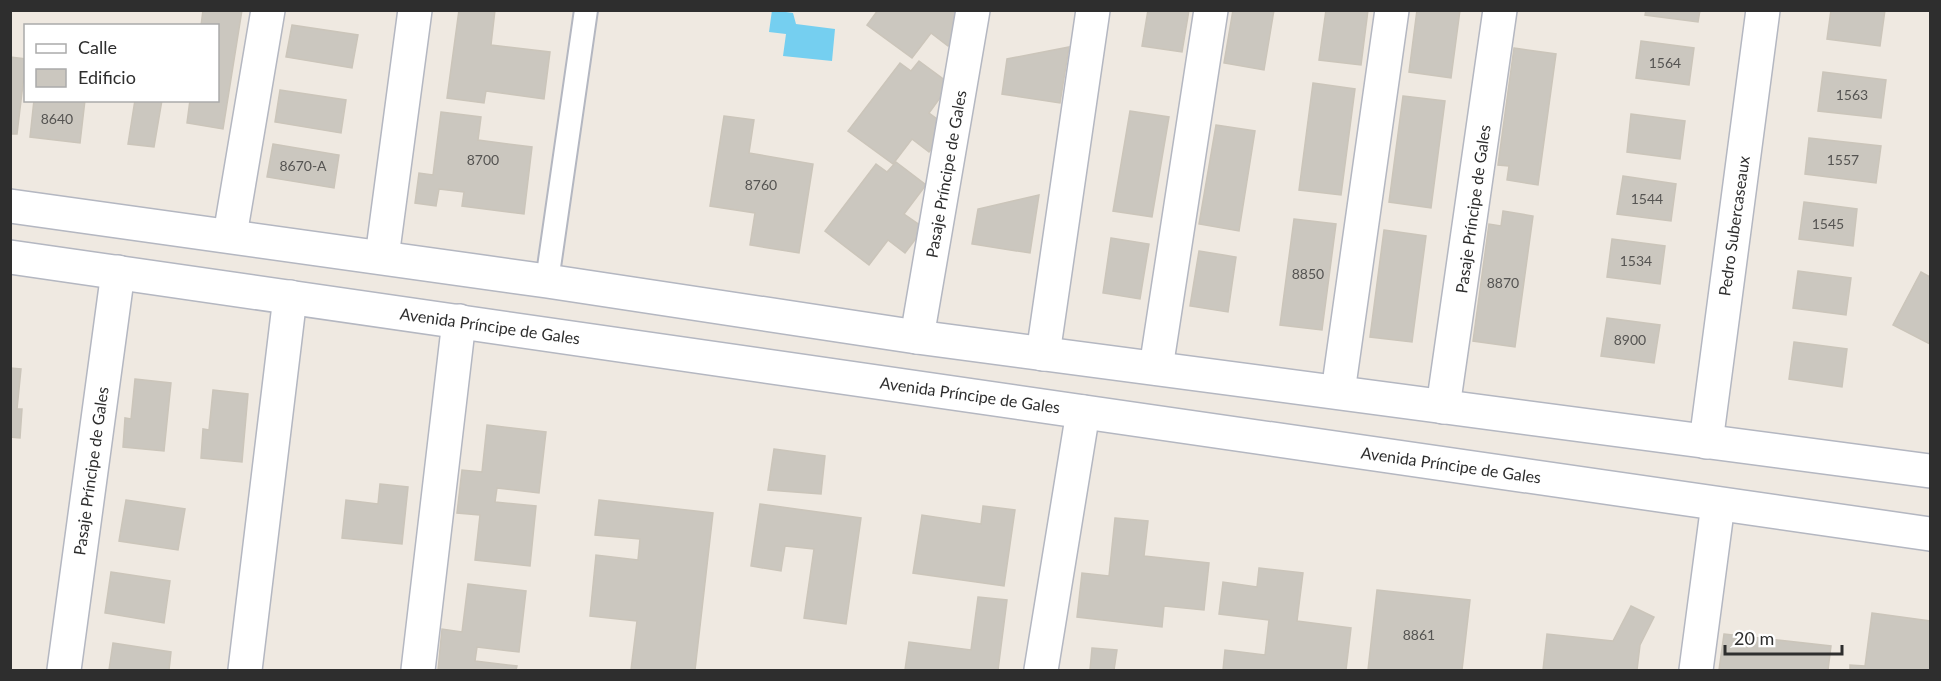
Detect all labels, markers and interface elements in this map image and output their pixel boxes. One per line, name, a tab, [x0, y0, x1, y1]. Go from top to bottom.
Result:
legend	[24, 24, 219, 102]
text: Calle	[78, 36, 117, 58]
house number: 1564	[1649, 54, 1681, 71]
text: Edificio	[78, 66, 136, 88]
house number: 1563	[1836, 86, 1868, 103]
street label: Pasaje Príncipe de Gales	[921, 89, 970, 259]
house number: 8640	[41, 110, 73, 127]
street label: Pasaje Príncipe de Gales	[1451, 123, 1494, 294]
house number: 8700	[467, 151, 499, 168]
house number: 1557	[1827, 151, 1859, 168]
street label: Pedro Subercaseaux	[1714, 155, 1753, 297]
house number: 8670-A	[279, 157, 327, 174]
house number: 8760	[745, 176, 777, 193]
house number: 1544	[1631, 190, 1663, 207]
house number: 1545	[1812, 215, 1844, 232]
house number: 1534	[1620, 252, 1652, 269]
house number: 8850	[1292, 265, 1324, 282]
house number: 8870	[1487, 274, 1519, 291]
street label: Avenida Príncipe de Gales	[399, 303, 581, 348]
house number: 8900	[1614, 331, 1646, 348]
street label: Avenida Príncipe de Gales	[879, 372, 1061, 417]
street label: Pasaje Príncipe de Gales	[69, 385, 112, 556]
street label: Avenida Príncipe de Gales	[1360, 442, 1542, 487]
scale bar	[1725, 618, 1842, 656]
house number: 8861	[1403, 626, 1435, 643]
text: 20 m	[1734, 627, 1774, 649]

